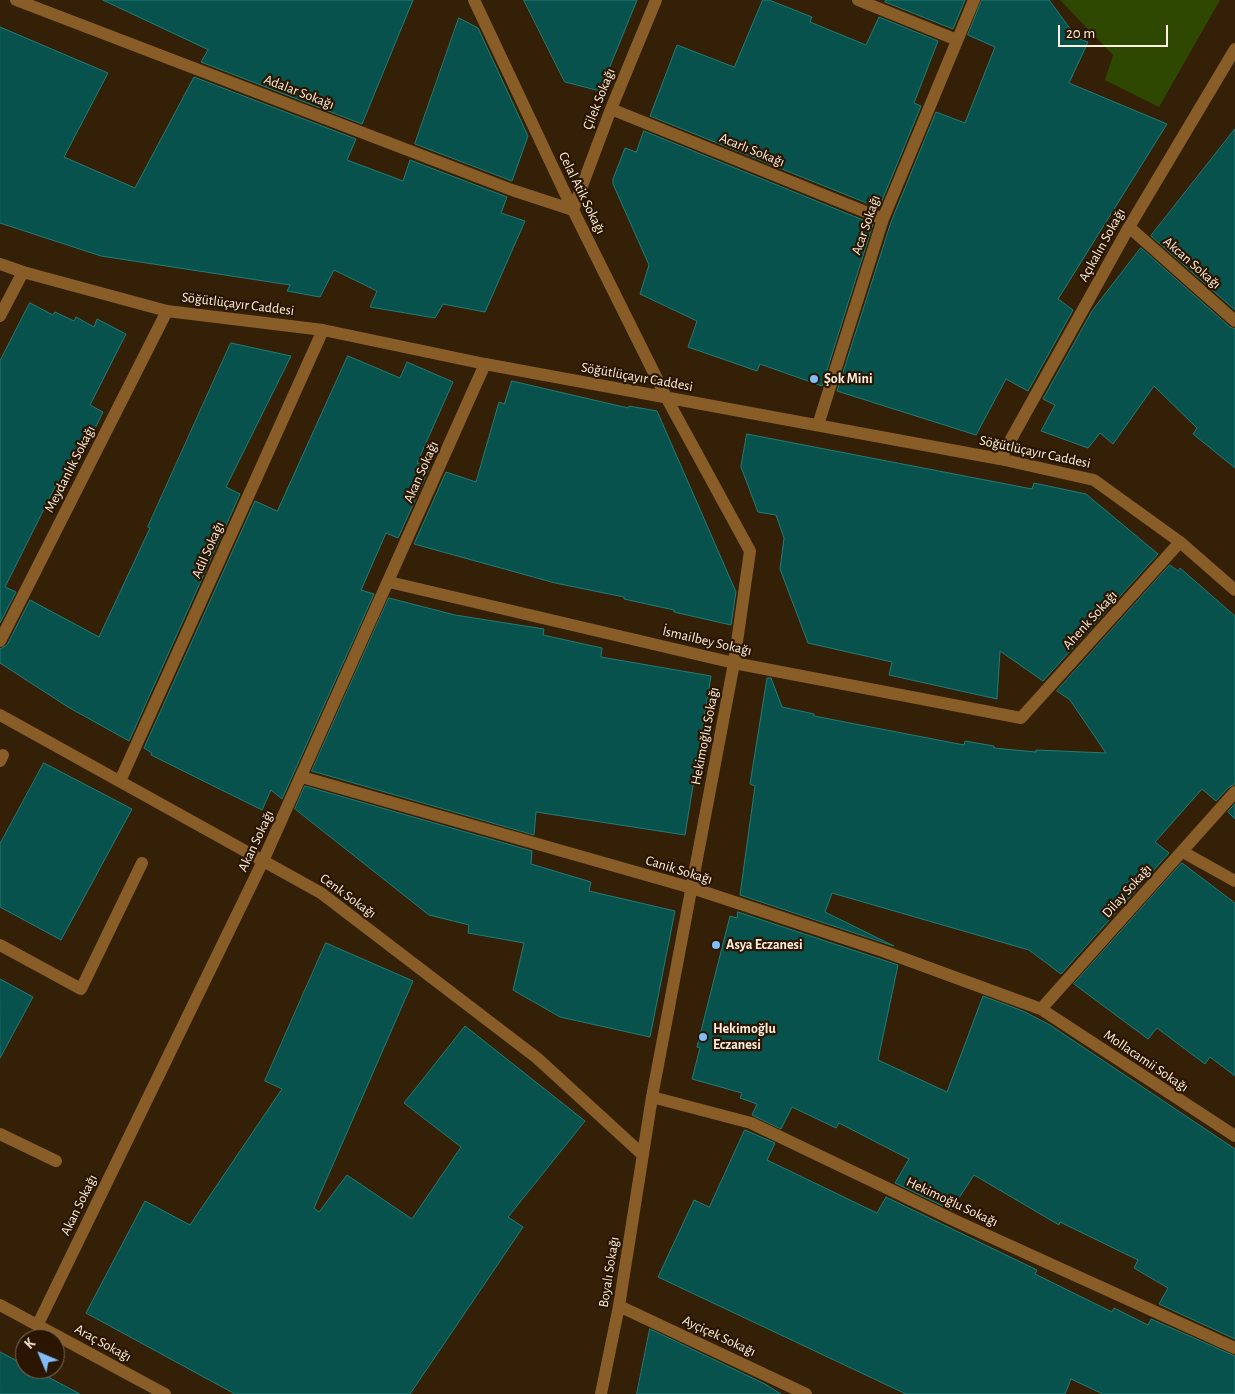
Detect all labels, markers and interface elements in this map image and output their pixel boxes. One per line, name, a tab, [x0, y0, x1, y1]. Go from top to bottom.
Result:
scale bar	[1060, 15, 1170, 47]
text: 20 m	[1066, 26, 1095, 41]
street label: Çilek Sokağı	[579, 66, 619, 132]
street label: Adalar Sokağı	[261, 71, 337, 113]
street label: Acarlı Sokağı	[717, 129, 787, 171]
street label: Celal Atik Sokağı	[555, 149, 609, 237]
street label: Acar Sokağı	[848, 193, 884, 257]
street label: Açıkalın Sokağı	[1075, 205, 1129, 285]
street label: Akcan Sokağı	[1160, 233, 1224, 293]
street label: Söğütlüçayır Caddesi	[181, 289, 295, 319]
street label: Söğütlüçayır Caddesi	[580, 359, 694, 395]
place label: Şok Mini	[824, 371, 873, 387]
marker: Şok Mini	[808, 373, 820, 385]
street label: Meydanlık Sokağı	[41, 423, 99, 515]
street label: Söğütlüçayır Caddesi	[978, 432, 1092, 472]
street label: Akan Sokağı	[400, 438, 442, 506]
street label: Adil Sokağı	[188, 519, 228, 581]
street label: Ahenk Sokağı	[1059, 587, 1121, 653]
street label: İsmailbey Sokağı	[661, 623, 753, 659]
street label: Hekimoğlu Sokağı	[687, 686, 723, 786]
street label: Akan Sokağı	[234, 808, 278, 874]
street label: Canik Sokağı	[644, 852, 714, 888]
street label: Dilay Sokağı	[1099, 861, 1155, 921]
street label: Cenk Sokağı	[317, 870, 379, 922]
place label: Asya Eczanesi	[726, 937, 803, 953]
marker: Asya Eczanesi	[710, 939, 722, 951]
place label: Hekimoğlu Eczanesi	[713, 1021, 776, 1054]
street label: Mollacamii Sokağı	[1100, 1026, 1192, 1096]
marker: Hekimoğlu Eczanesi	[697, 1031, 709, 1043]
street label: Akan Sokağı	[57, 1172, 101, 1238]
street label: Hekimoğlu Sokağı	[903, 1173, 1001, 1231]
street label: Boyalı Sokağı	[595, 1235, 623, 1309]
street label: Ayçiçek Sokağı	[680, 1312, 758, 1360]
street label: Araç Sokağı	[72, 1321, 134, 1365]
north arrow	[15, 1329, 65, 1379]
text: K	[22, 1336, 38, 1352]

